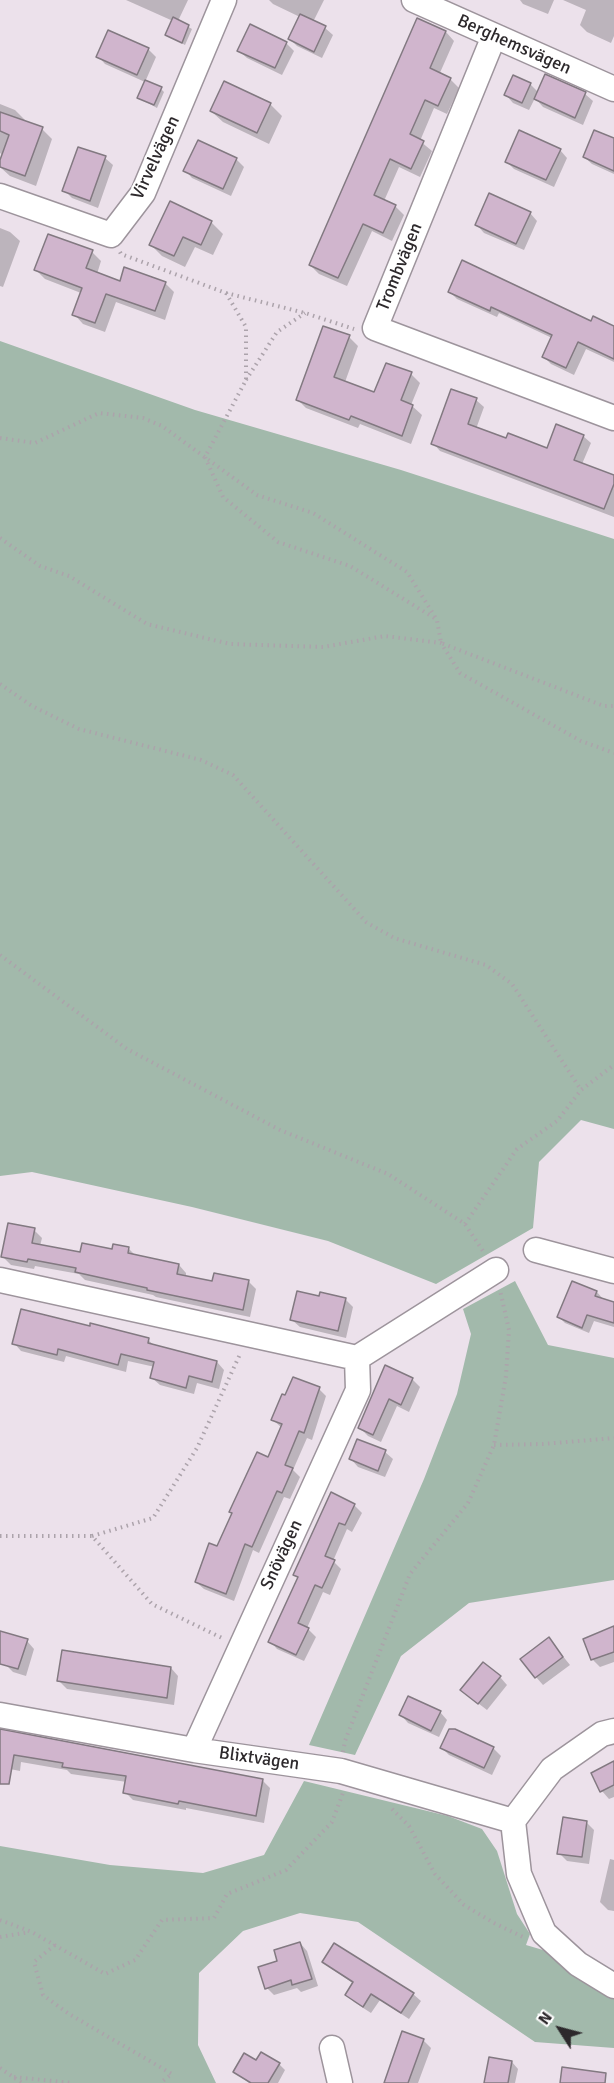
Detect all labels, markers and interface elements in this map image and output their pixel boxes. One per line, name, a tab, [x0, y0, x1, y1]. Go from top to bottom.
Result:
street label: Berghemsvägen	[454, 10, 574, 80]
street label: Virvelvägen	[127, 113, 185, 203]
street label: Trombvägen	[373, 220, 427, 314]
street label: Snövägen	[256, 1517, 308, 1593]
street label: Blixtvägen	[217, 1743, 301, 1775]
north arrow	[530, 1999, 590, 2059]
text: N	[534, 2008, 557, 2029]

